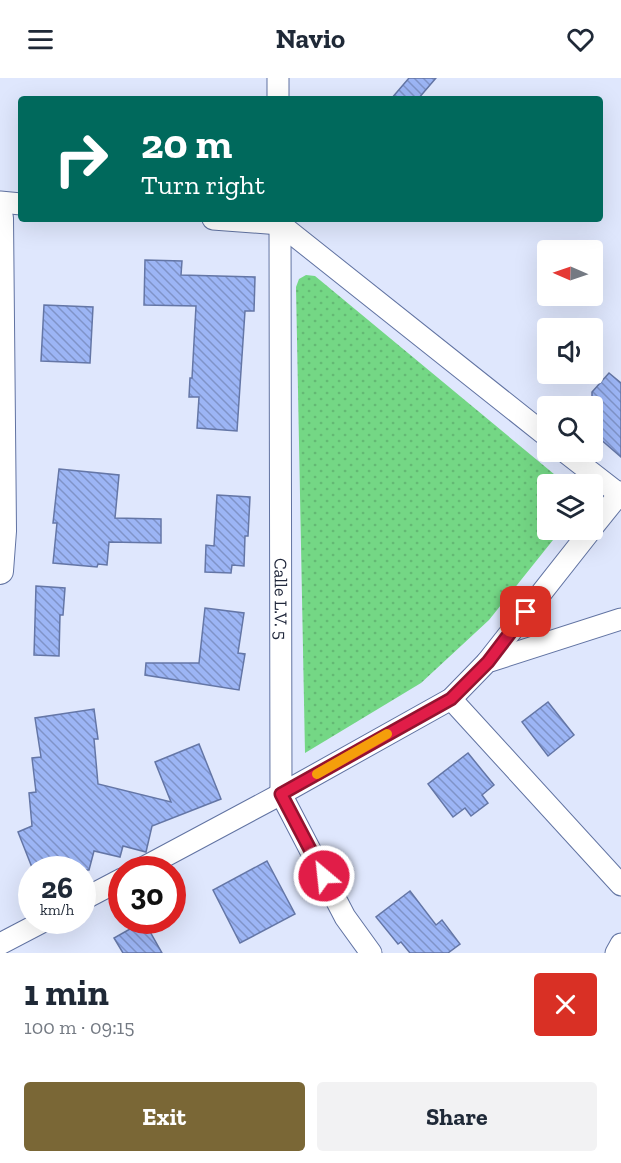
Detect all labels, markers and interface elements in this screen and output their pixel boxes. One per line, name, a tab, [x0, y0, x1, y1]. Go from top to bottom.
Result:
icon: menu	[24, 23, 57, 56]
text: Navio	[276, 23, 345, 55]
icon: heart	[564, 23, 597, 56]
text: 20 m	[141, 118, 232, 169]
icon: right	[42, 120, 120, 198]
text: Turn right	[141, 169, 265, 201]
north arrow	[537, 240, 603, 306]
map controls	[537, 240, 603, 540]
button: sound	[537, 318, 603, 384]
button: search	[537, 396, 603, 462]
button: layers	[537, 474, 603, 540]
street label: Calle L.V. 5	[270, 558, 292, 640]
pin	[500, 586, 551, 637]
icon: arrive	[509, 595, 542, 628]
position arrow	[292, 844, 356, 908]
speed limit sign: 30	[108, 856, 186, 934]
text: 26	[41, 870, 73, 906]
text: km/h	[40, 901, 74, 919]
text: 1 min	[24, 971, 109, 1014]
button: close	[534, 973, 597, 1036]
text: 100 m · 09:15	[24, 1015, 135, 1039]
button: Exit	[24, 1082, 305, 1151]
button: Share	[317, 1082, 597, 1151]

